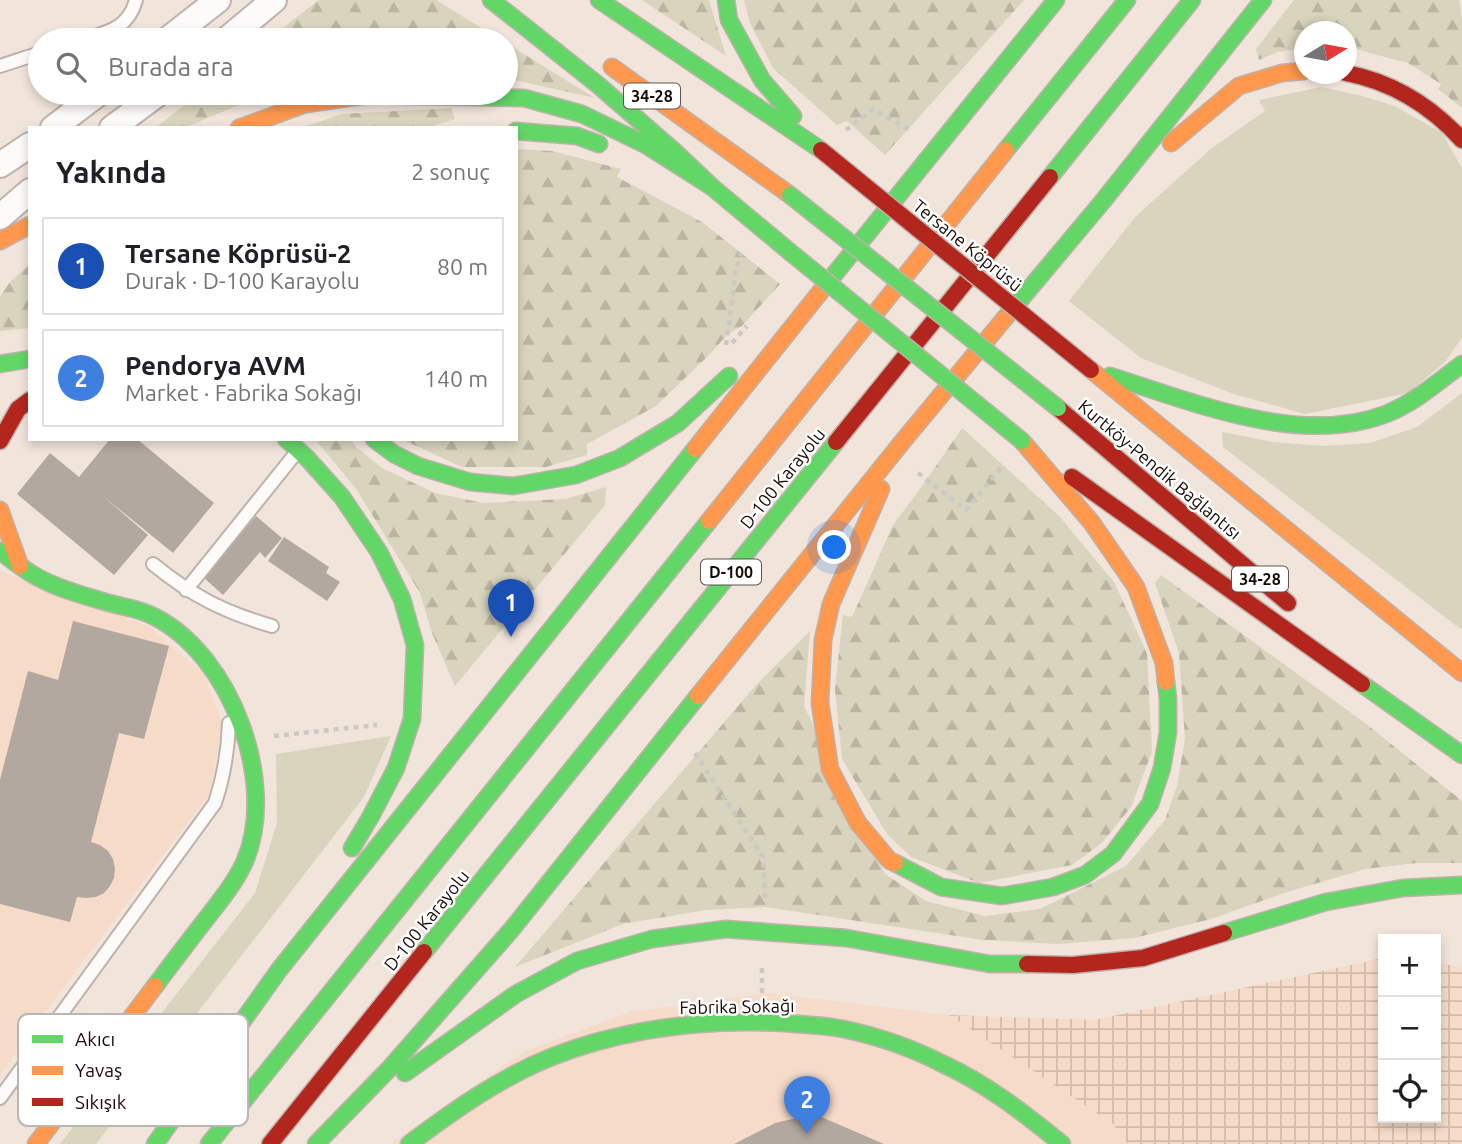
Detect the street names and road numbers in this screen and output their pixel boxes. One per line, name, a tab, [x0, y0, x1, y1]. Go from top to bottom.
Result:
road number: 34-28	[624, 83, 680, 108]
street label: Tersane Köprüsü	[910, 195, 1026, 295]
street label: Kurtköy-Pendik Bağlantısı	[1075, 395, 1245, 543]
street label: D-100 Karayolu	[736, 424, 828, 532]
road number: D-100	[701, 559, 761, 584]
road number: 34-28	[1232, 566, 1288, 592]
street label: D-100 Karayolu	[380, 866, 472, 974]
street label: Fabrika Sokağı	[679, 995, 795, 1017]

